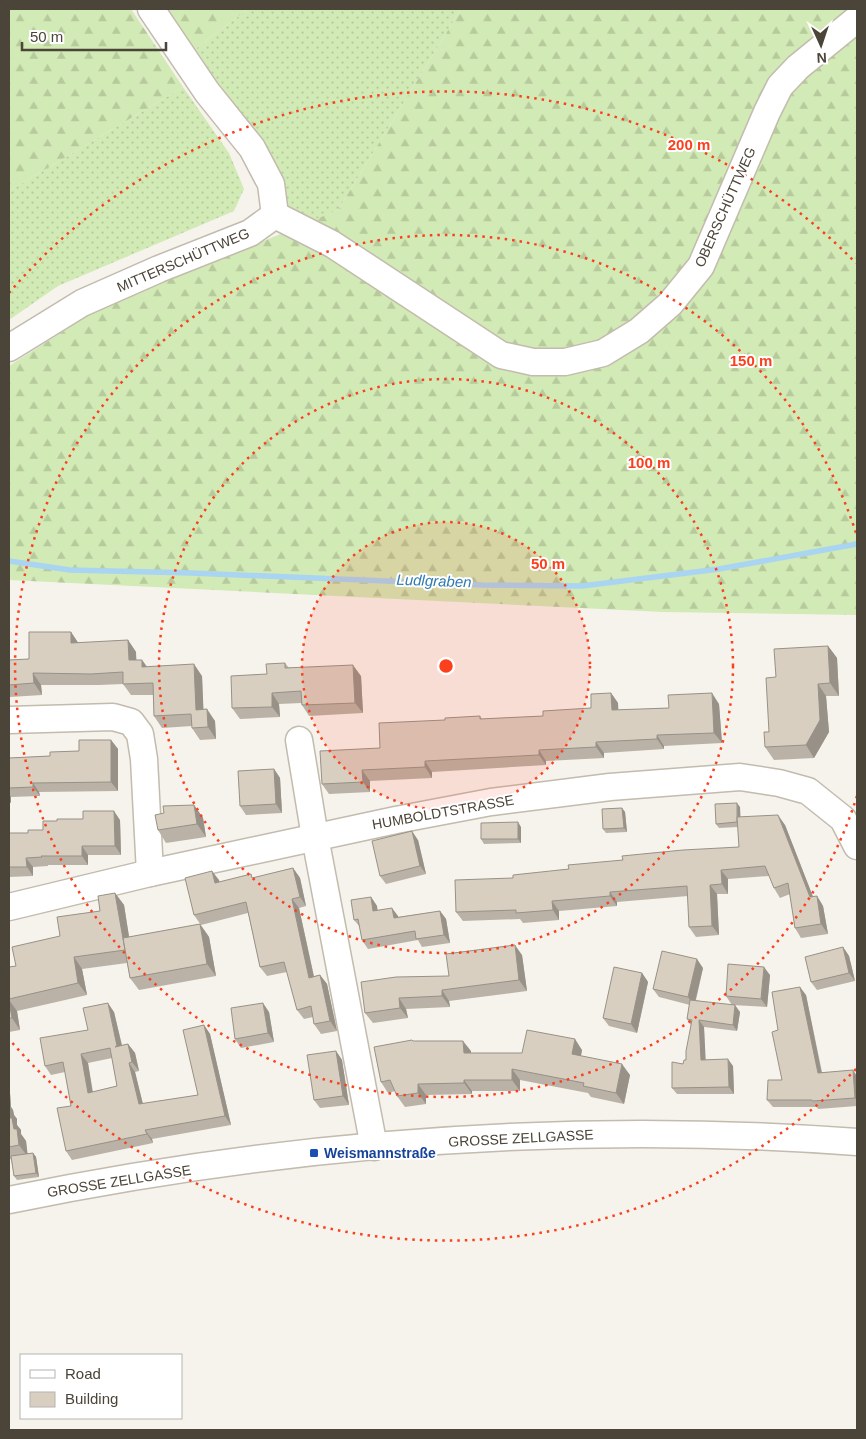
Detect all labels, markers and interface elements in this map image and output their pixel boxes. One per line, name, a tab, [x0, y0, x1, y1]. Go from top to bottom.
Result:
scale bar	[22, 20, 166, 52]
north arrow	[796, 20, 846, 70]
text: 50 m	[30, 28, 63, 45]
text: N	[816, 50, 827, 66]
text: 200 m	[668, 136, 710, 153]
street label: OBERSCHÜTTWEG	[690, 144, 759, 270]
street label: MITTERSCHÜTTWEG	[114, 224, 252, 295]
text: 150 m	[730, 352, 772, 369]
text: 100 m	[628, 454, 670, 471]
text: 50 m	[531, 555, 565, 572]
water label: Ludlgraben	[396, 571, 472, 590]
centre of rings	[437, 657, 455, 675]
street label: HUMBOLDTSTRASSE	[371, 792, 515, 832]
street label: GROSSE ZELLGASSE	[448, 1126, 594, 1150]
place label: Weismannstraße	[324, 1145, 436, 1161]
marker: Weismannstraße	[308, 1147, 320, 1159]
street label: GROSSE ZELLGASSE	[46, 1162, 192, 1200]
legend	[20, 1354, 182, 1419]
text: Road	[65, 1365, 101, 1382]
text: Building	[65, 1390, 118, 1407]

